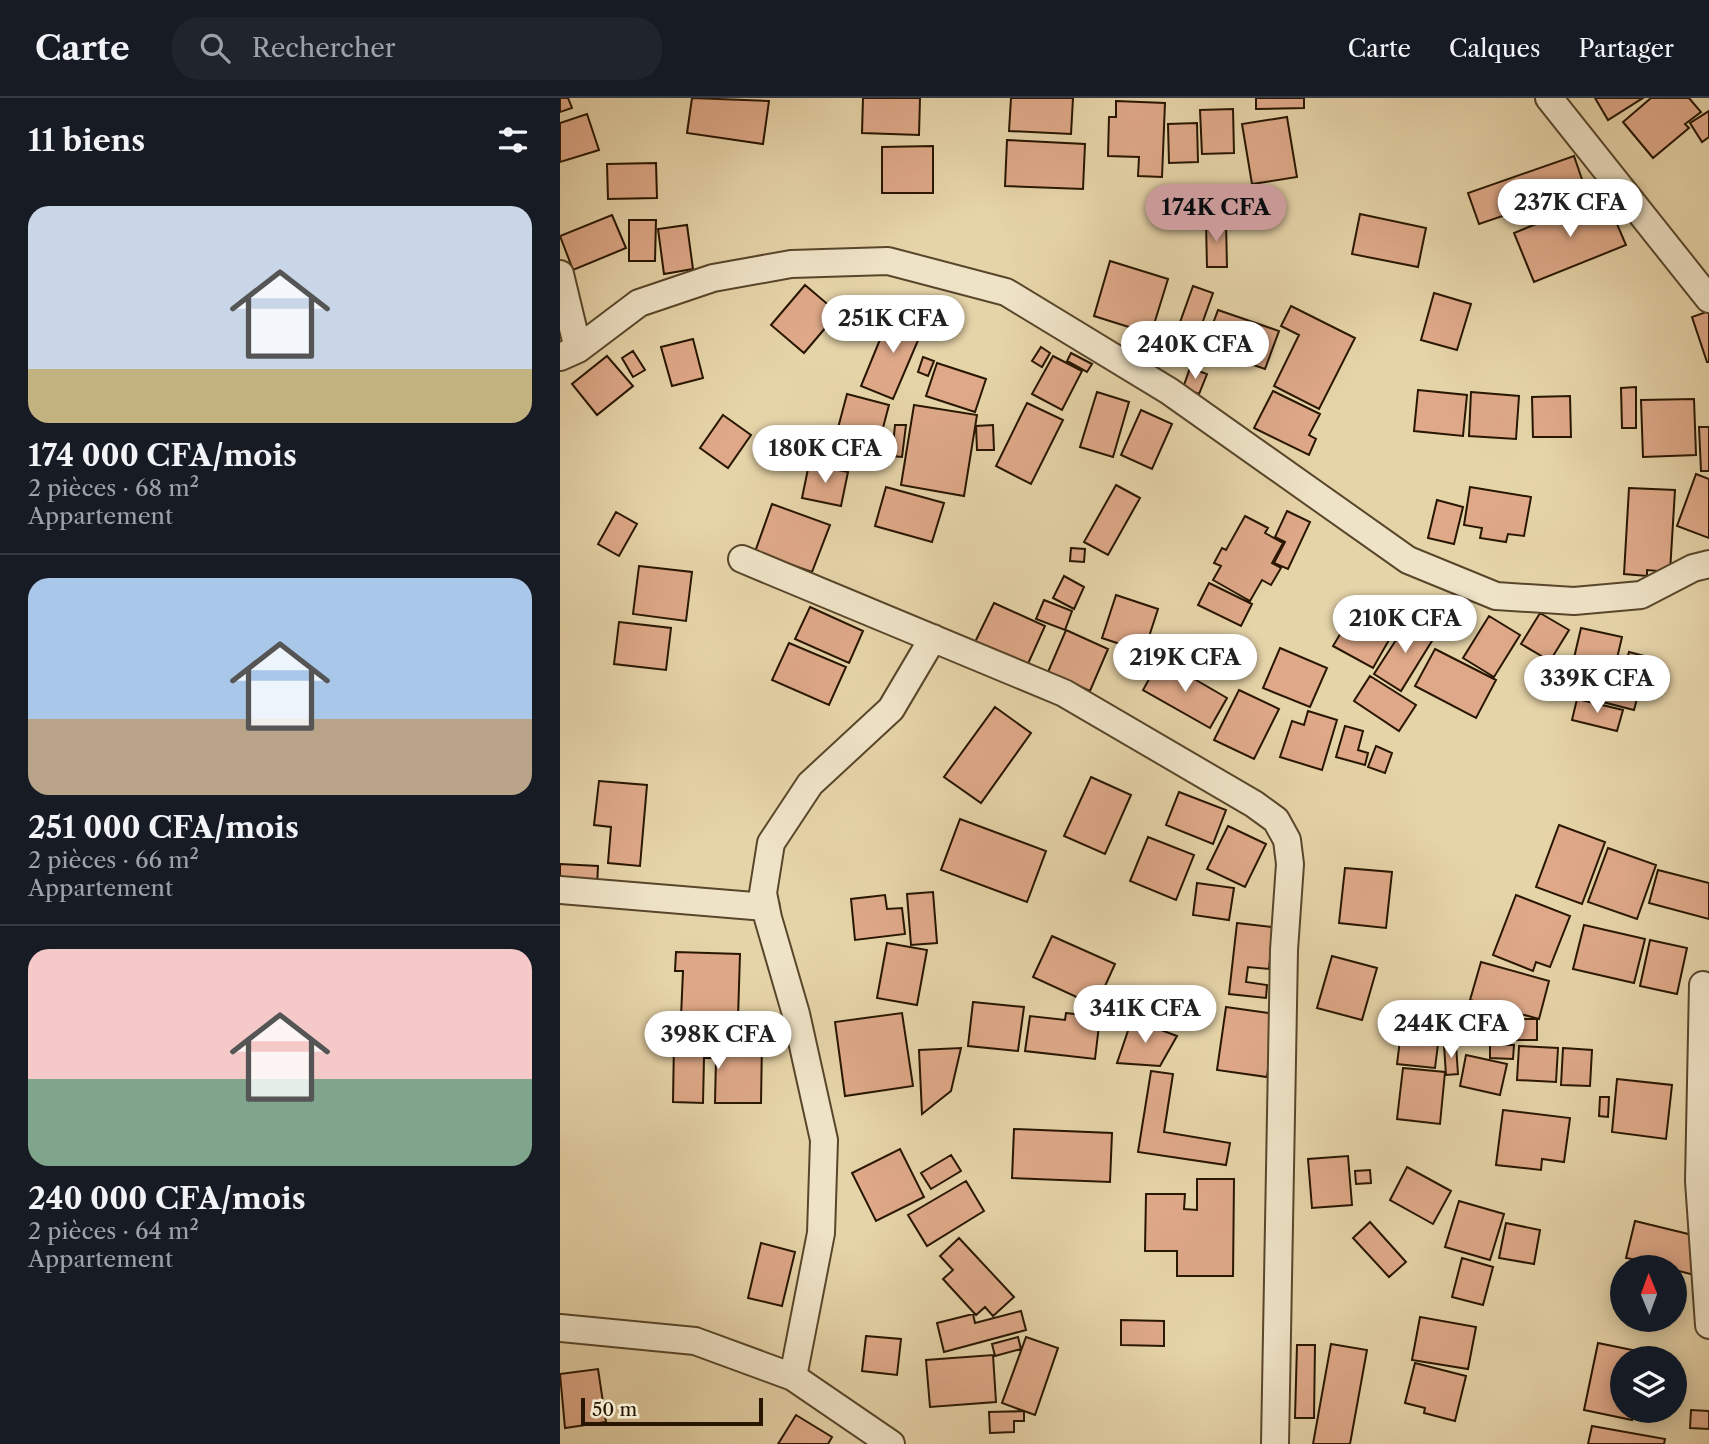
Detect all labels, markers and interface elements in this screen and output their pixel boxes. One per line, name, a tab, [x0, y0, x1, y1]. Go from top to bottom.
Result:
search box	[172, 17, 662, 80]
text: Carte	[35, 28, 130, 69]
icon: search	[196, 29, 234, 67]
text: Rechercher	[252, 32, 396, 64]
text: Carte	[1348, 34, 1411, 63]
text: Calques	[1449, 34, 1540, 63]
text: Partager	[1578, 34, 1674, 63]
icon: filters	[494, 121, 532, 159]
text: 11 biens	[28, 122, 145, 159]
pin: 237K CFA	[1498, 180, 1642, 239]
pin: 174K CFA	[1144, 184, 1288, 244]
text: 237K CFA	[1514, 188, 1626, 216]
text: 174K CFA	[1161, 193, 1271, 221]
icon: home	[217, 251, 343, 377]
pin: 251K CFA	[821, 296, 965, 355]
text: 251K CFA	[838, 304, 948, 332]
pin: 240K CFA	[1123, 322, 1267, 381]
text: 240K CFA	[1137, 330, 1253, 358]
pin: 180K CFA	[753, 426, 897, 485]
text: 180K CFA	[768, 434, 882, 462]
text: 174 000 CFA/mois	[28, 437, 297, 474]
text: 2 pièces · 68 m²	[28, 474, 199, 502]
text: Appartement	[28, 502, 173, 530]
pin: 210K CFA	[1333, 596, 1477, 655]
text: 210K CFA	[1349, 604, 1461, 632]
icon: home	[217, 623, 343, 749]
pin: 219K CFA	[1113, 634, 1257, 694]
text: 219K CFA	[1129, 643, 1241, 671]
pin: 339K CFA	[1525, 656, 1669, 715]
text: 339K CFA	[1540, 664, 1654, 692]
text: 251 000 CFA/mois	[28, 809, 299, 846]
text: 2 pièces · 66 m²	[28, 846, 199, 874]
text: Appartement	[28, 874, 173, 902]
pin: 341K CFA	[1073, 986, 1217, 1045]
icon: home	[217, 994, 343, 1120]
text: 341K CFA	[1089, 994, 1201, 1022]
pin: 244K CFA	[1379, 1000, 1523, 1060]
text: 244K CFA	[1394, 1009, 1508, 1037]
pin: 398K CFA	[646, 1012, 790, 1071]
text: 398K CFA	[661, 1020, 775, 1048]
text: 240 000 CFA/mois	[28, 1180, 306, 1217]
text: 2 pièces · 64 m²	[28, 1217, 199, 1245]
text: Appartement	[28, 1245, 173, 1273]
north arrow	[1610, 1255, 1687, 1332]
map controls	[1610, 1255, 1687, 1423]
button: layers	[1610, 1346, 1687, 1423]
scale bar	[581, 1395, 763, 1427]
text: 50 m	[592, 1398, 637, 1421]

